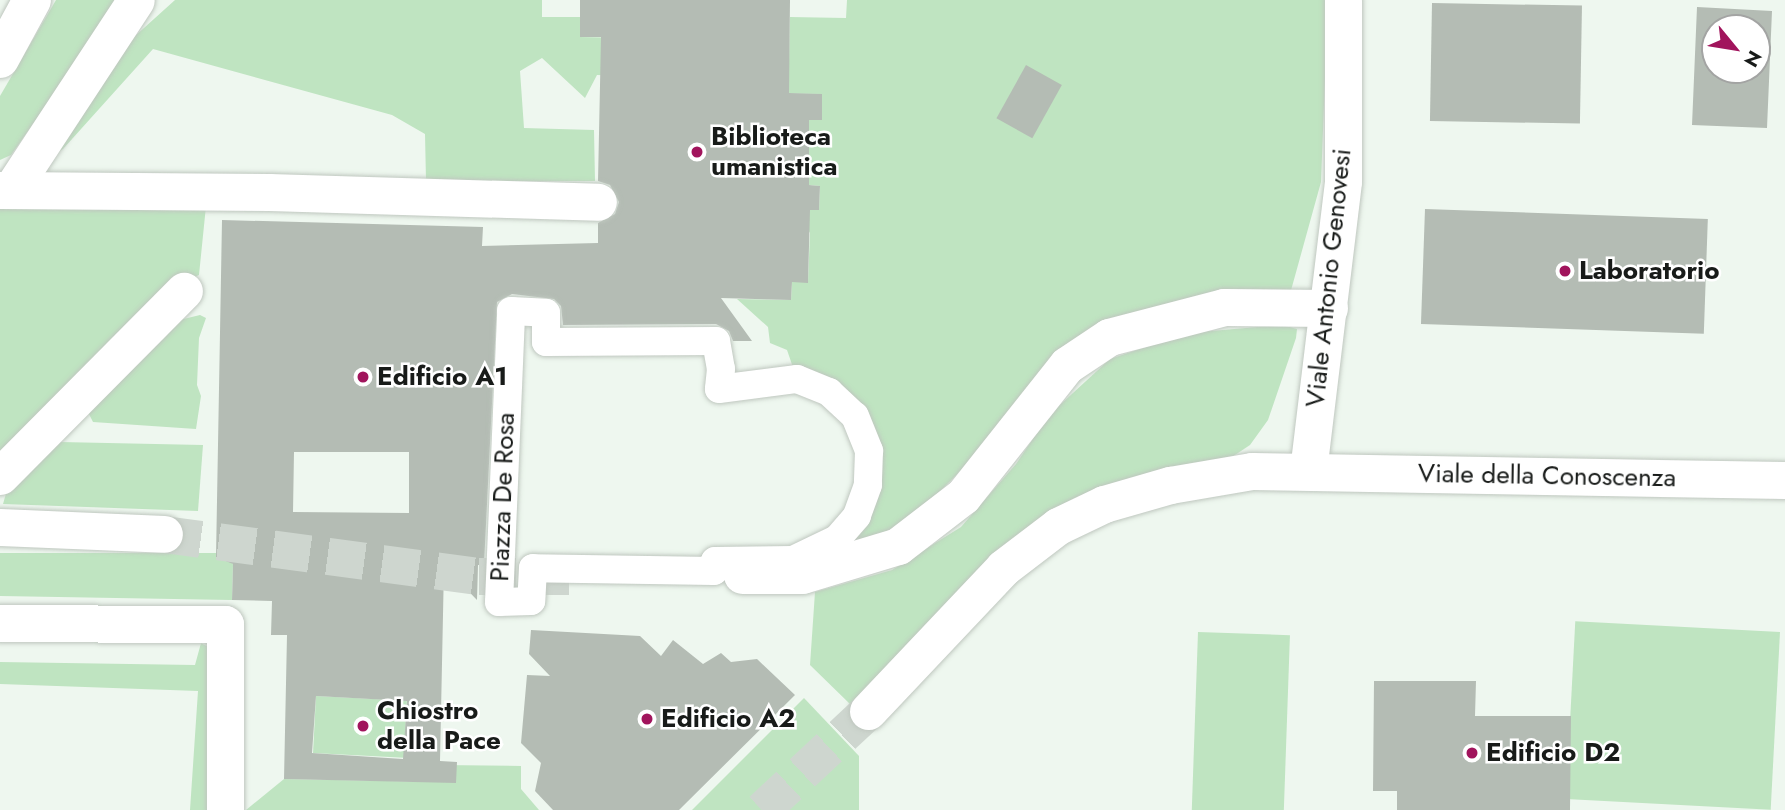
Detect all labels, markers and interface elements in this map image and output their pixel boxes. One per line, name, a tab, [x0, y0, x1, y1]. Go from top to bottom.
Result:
north arrow	[1701, 14, 1771, 84]
text: N	[1737, 45, 1768, 72]
place label: Biblioteca umanistica	[711, 121, 838, 182]
marker: Biblioteca umanistica	[689, 144, 705, 160]
street label: Viale Antonio Genovesi	[1300, 147, 1358, 409]
place label: Laboratorio	[1579, 255, 1720, 287]
marker: Laboratorio	[1557, 263, 1573, 279]
place label: Edificio A1	[377, 361, 508, 393]
marker: Edificio A1	[355, 369, 371, 385]
street label: Piazza De Rosa	[484, 412, 522, 582]
street label: Viale della Conoscenza	[1418, 458, 1676, 494]
place label: Chiostro della Pace	[377, 695, 501, 756]
place label: Edificio A2	[661, 703, 795, 735]
marker: Edificio A2	[639, 711, 655, 727]
marker: Chiostro della Pace	[355, 718, 371, 734]
place label: Edificio D2	[1486, 737, 1620, 769]
marker: Edificio D2	[1464, 745, 1480, 761]

